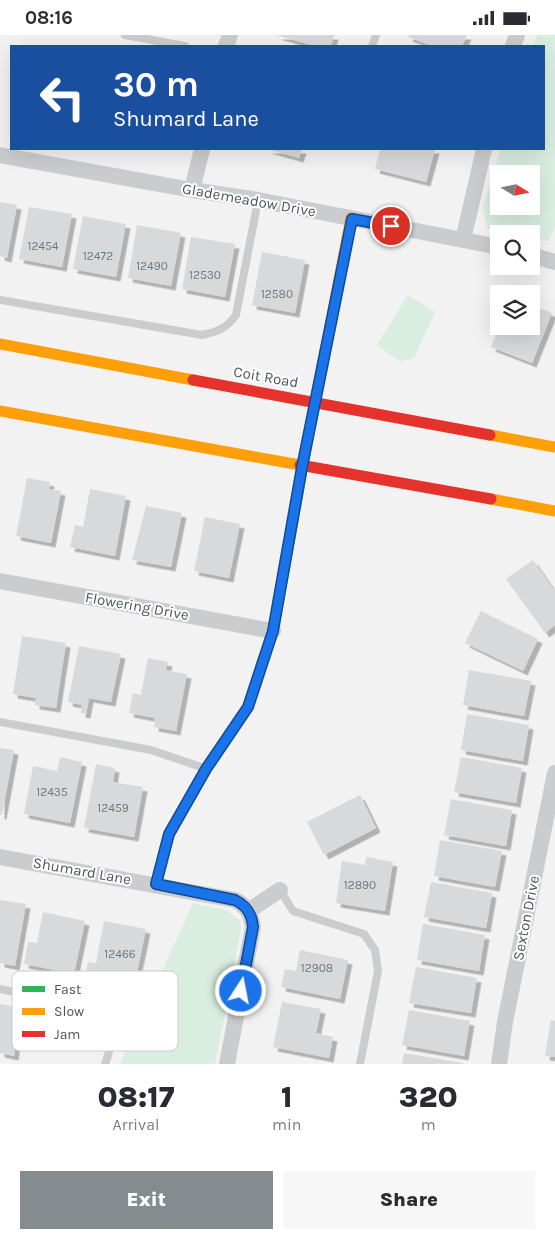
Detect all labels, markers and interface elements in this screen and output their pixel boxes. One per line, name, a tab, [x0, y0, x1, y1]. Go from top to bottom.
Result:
text: 08:16	[25, 7, 73, 29]
text: 30 m	[113, 64, 199, 105]
icon: left	[30, 65, 95, 130]
text: Shumard Lane	[113, 106, 259, 132]
north arrow	[490, 165, 540, 215]
map controls	[490, 165, 540, 335]
street label: Glademeadow Drive	[181, 179, 317, 221]
pin	[370, 205, 412, 247]
icon: arrive	[377, 212, 405, 240]
button: search	[490, 225, 540, 275]
house number: 12454	[27, 239, 59, 253]
house number: 12472	[83, 249, 113, 263]
house number: 12490	[136, 259, 168, 273]
house number: 12530	[189, 268, 221, 282]
button: layers	[490, 285, 540, 335]
house number: 12580	[261, 287, 293, 301]
street label: Coit Road	[232, 362, 300, 392]
street label: Flowering Drive	[84, 588, 190, 624]
house number: 12435	[36, 785, 68, 799]
house number: 12459	[97, 801, 129, 815]
street label: Shumard Lane	[31, 854, 133, 888]
street label: Sexton Drive	[509, 874, 543, 962]
house number: 12890	[344, 878, 376, 892]
house number: 12466	[104, 947, 136, 961]
house number: 12908	[301, 961, 333, 975]
position arrow	[214, 964, 266, 1016]
legend	[12, 971, 178, 1051]
text: Fast	[54, 981, 81, 998]
text: Slow	[54, 1003, 84, 1020]
text: Jam	[54, 1026, 80, 1043]
text: 08:17	[97, 1079, 175, 1115]
text: 1	[281, 1079, 292, 1115]
text: 320	[399, 1079, 458, 1115]
text: Arrival	[113, 1115, 159, 1134]
text: min	[272, 1115, 301, 1134]
text: m	[421, 1115, 436, 1134]
button: Exit	[20, 1171, 273, 1229]
button: Share	[283, 1171, 535, 1229]

